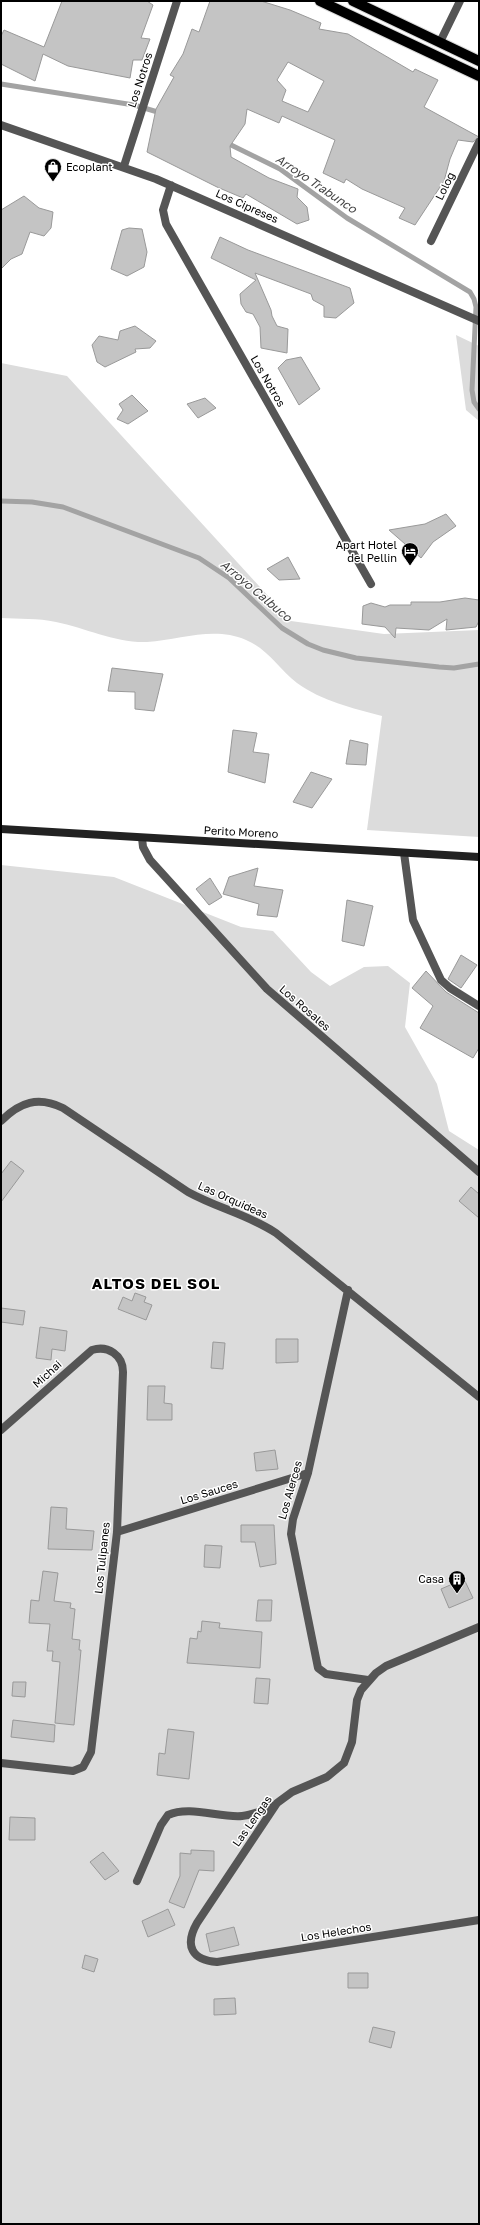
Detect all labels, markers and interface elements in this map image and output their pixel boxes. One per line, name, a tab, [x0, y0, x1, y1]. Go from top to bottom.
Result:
street label: Los Notros	[124, 50, 155, 109]
water label: Arroyo Trabunco	[273, 151, 360, 217]
shop icon: Ecoplant	[43, 157, 63, 182]
place label: Ecoplant	[66, 160, 113, 173]
street label: Lolog	[432, 170, 457, 202]
street label: Los Cipreses	[214, 186, 281, 225]
street label: Los Notros	[248, 353, 288, 409]
place label: Apart Hotel del Pellin	[336, 538, 397, 564]
hotel icon: Apart Hotel del Pellin	[400, 541, 420, 566]
water label: Arroyo Calbuco	[218, 557, 295, 625]
street label: Perito Moreno	[204, 823, 279, 840]
street label: Los Rosales	[277, 982, 333, 1033]
street label: Las Orquideas	[196, 1178, 270, 1221]
district label: ALTOS DEL SOL	[92, 1274, 220, 1292]
street label: Michai	[30, 1357, 64, 1390]
street label: Los Alerces	[275, 1459, 304, 1521]
street label: Los Sauces	[179, 1477, 239, 1506]
street label: Los Tulipanes	[91, 1521, 112, 1595]
building icon: Casa	[447, 1569, 467, 1594]
place label: Casa	[418, 1572, 444, 1585]
street label: Las Lengas	[229, 1793, 274, 1849]
street label: Los Helechos	[300, 1920, 372, 1943]

